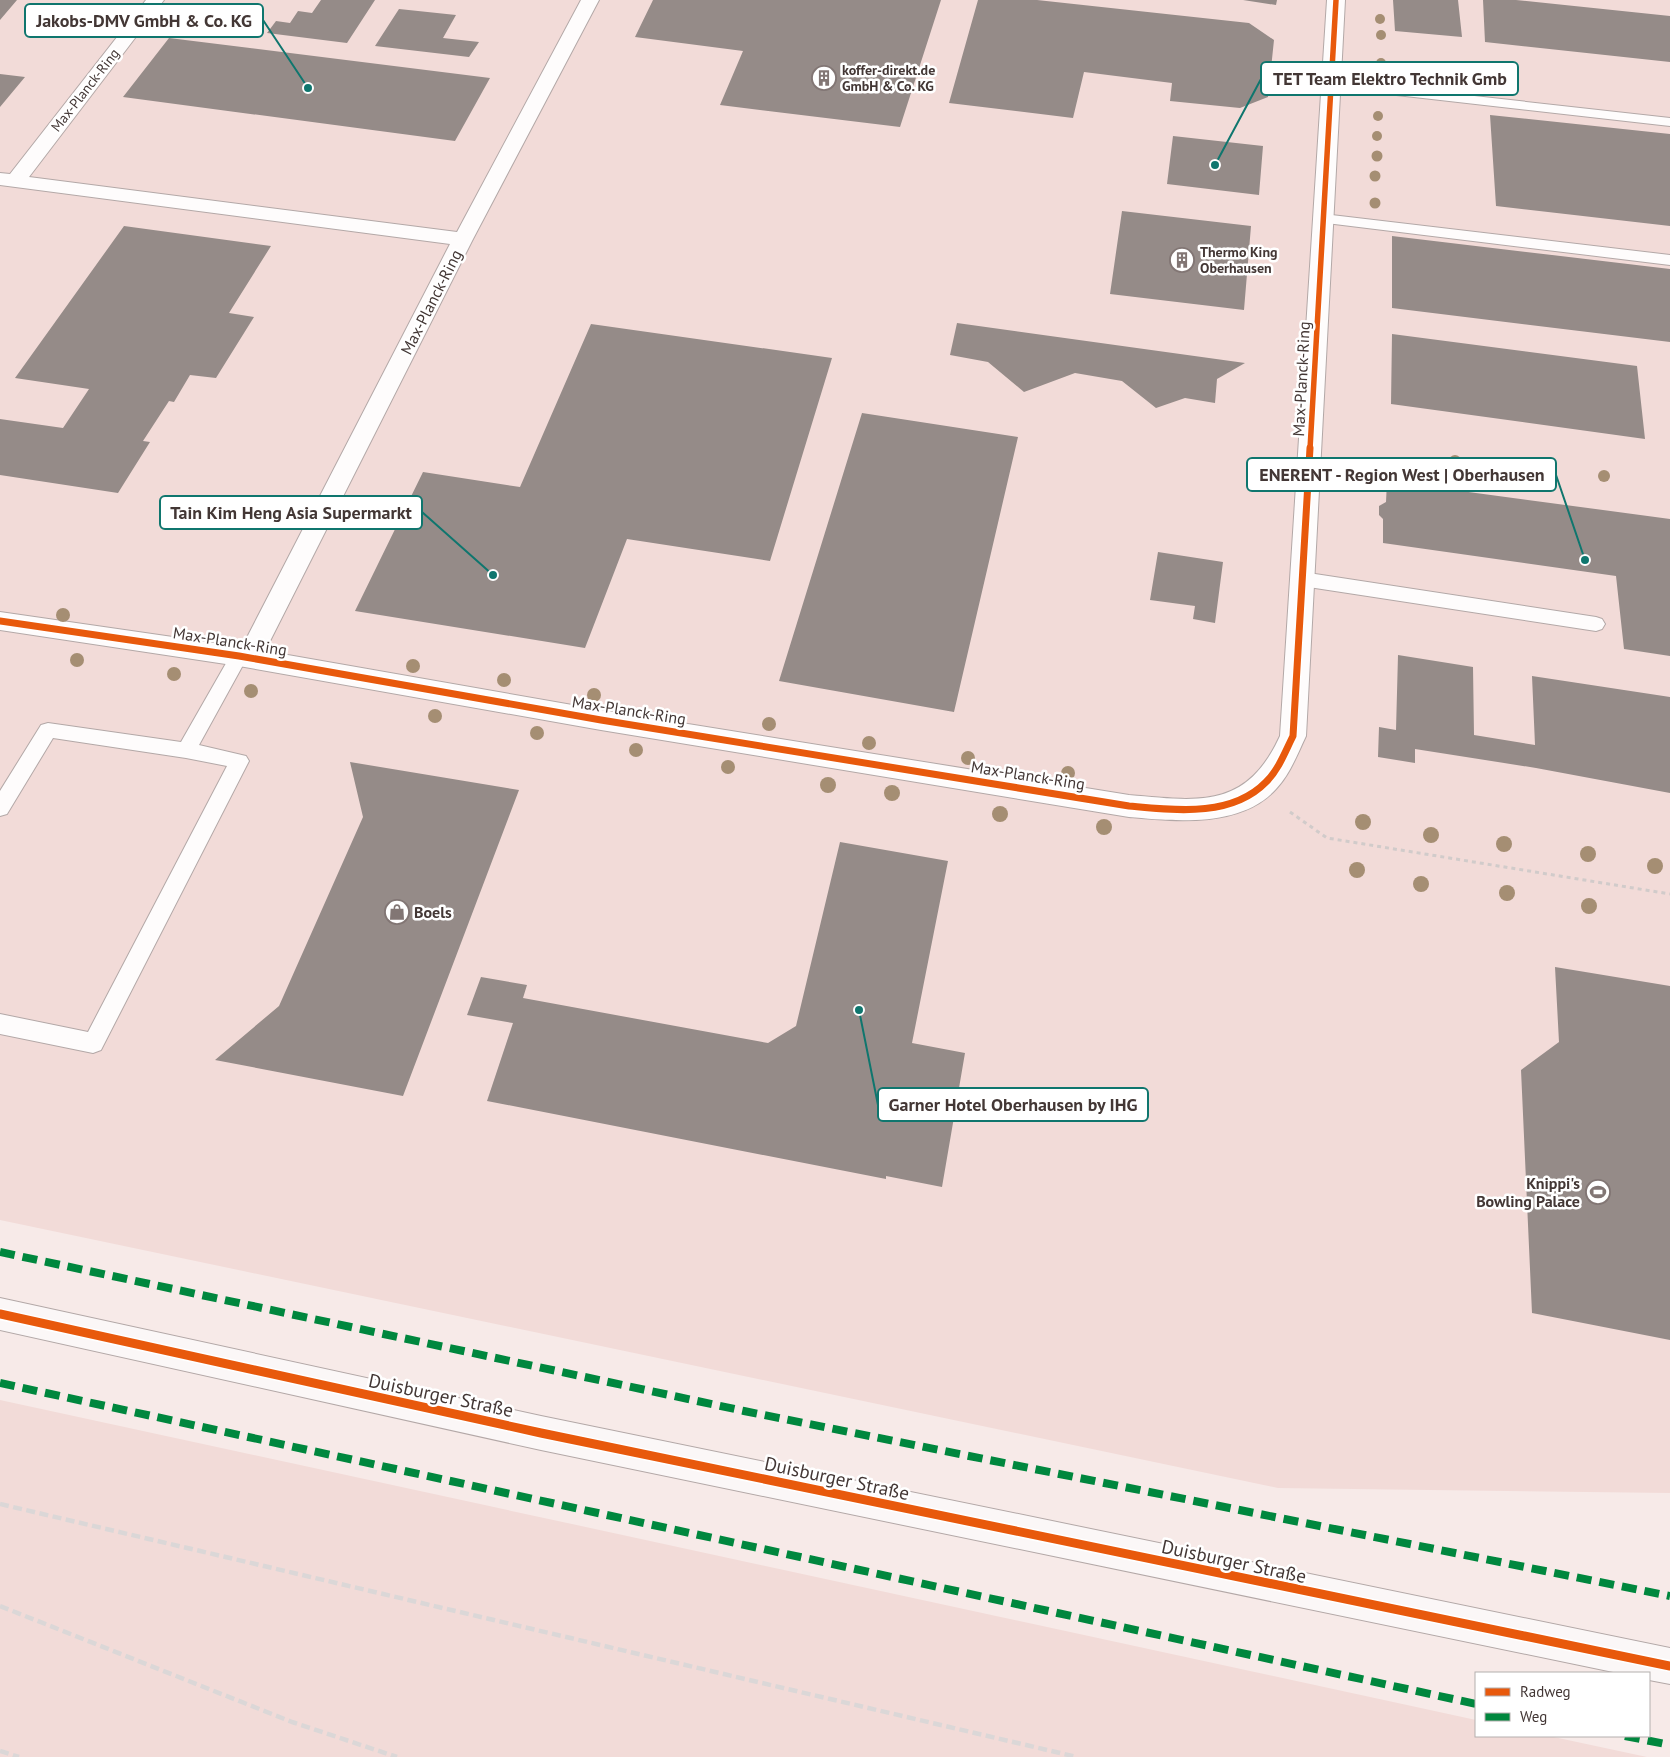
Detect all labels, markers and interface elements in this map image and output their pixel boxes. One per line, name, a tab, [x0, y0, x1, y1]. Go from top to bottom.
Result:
callout: Jakobs-DMV GmbH & Co. KG	[25, 4, 263, 37]
text: Jakobs-DMV GmbH & Co. KG	[35, 9, 252, 32]
street label: Max-Planck-Ring	[47, 45, 123, 135]
place label: koffer-direkt.de GmbH & Co. KG	[842, 61, 935, 95]
callout: TET Team Elektro Technik Gmb	[1261, 62, 1518, 95]
building icon: koffer-direkt.de GmbH & Co. KG	[811, 65, 837, 91]
text: TET Team Elektro Technik Gmb	[1273, 67, 1507, 90]
place label: Thermo King Oberhausen	[1200, 243, 1278, 277]
street label: Max-Planck-Ring	[396, 246, 466, 358]
building icon: Thermo King Oberhausen	[1169, 247, 1195, 273]
street label: Max-Planck-Ring	[1288, 321, 1314, 437]
callout: ENERENT - Region West | Oberhausen	[1247, 458, 1556, 491]
text: ENERENT - Region West | Oberhausen	[1259, 463, 1545, 486]
callout: Tain Kim Heng Asia Supermarkt	[160, 496, 422, 529]
text: Tain Kim Heng Asia Supermarkt	[170, 501, 413, 524]
street label: Max-Planck-Ring	[172, 622, 288, 660]
street label: Max-Planck-Ring	[571, 691, 687, 729]
street label: Max-Planck-Ring	[970, 756, 1086, 794]
shop icon: Boels	[384, 899, 410, 925]
place label: Boels	[414, 902, 452, 922]
callout: Garner Hotel Oberhausen by IHG	[878, 1088, 1148, 1121]
text: Garner Hotel Oberhausen by IHG	[889, 1093, 1137, 1116]
place label: Knippi's Bowling Palace	[1476, 1173, 1580, 1211]
sports icon: Knippi's Bowling Palace	[1585, 1179, 1611, 1205]
street label: Duisburger Straße	[366, 1368, 516, 1422]
street label: Duisburger Straße	[762, 1451, 912, 1505]
street label: Duisburger Straße	[1159, 1534, 1309, 1588]
legend	[1475, 1672, 1650, 1737]
text: Radweg	[1520, 1682, 1571, 1701]
text: Weg	[1520, 1707, 1547, 1726]

